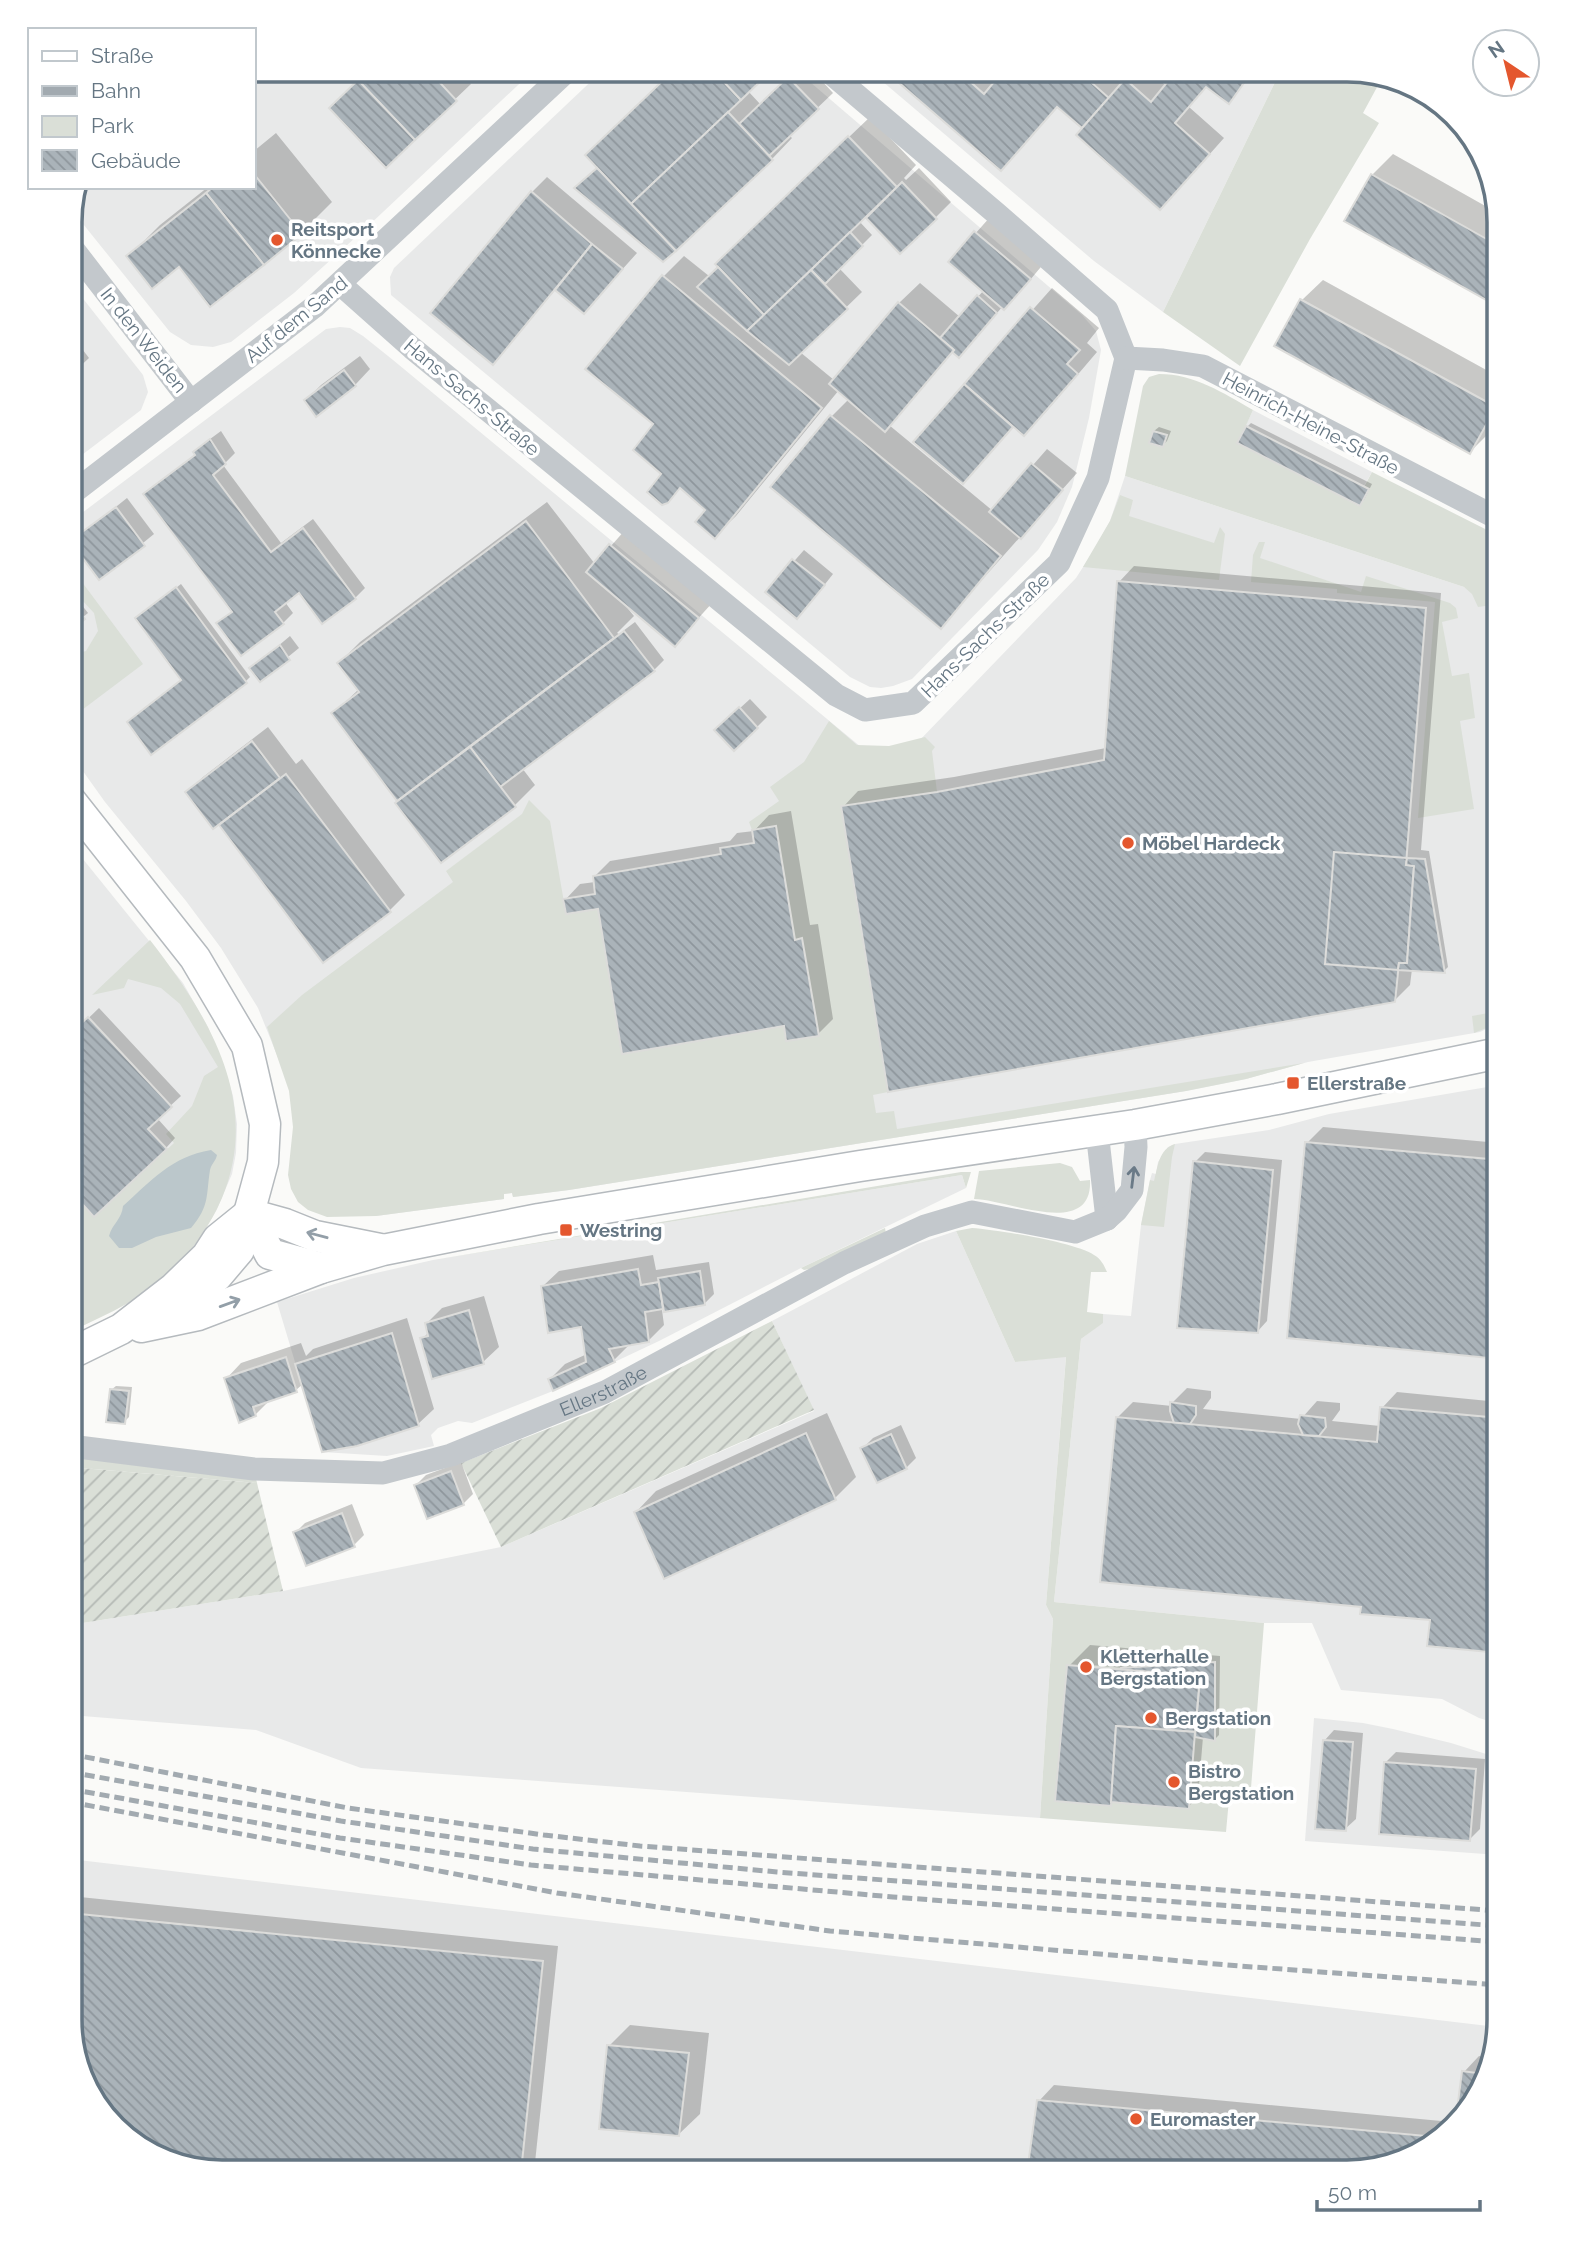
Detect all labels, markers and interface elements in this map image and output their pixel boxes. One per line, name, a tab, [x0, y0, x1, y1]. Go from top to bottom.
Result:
legend	[28, 28, 256, 189]
north arrow	[1471, 28, 1541, 98]
text: N	[1484, 36, 1508, 62]
text: Straße	[91, 43, 153, 68]
text: Bahn	[91, 78, 141, 103]
text: Park	[91, 113, 134, 138]
text: Gebäude	[91, 148, 181, 173]
place label: Reitsport Könnecke	[291, 218, 381, 262]
marker: Reitsport Könnecke	[269, 232, 285, 248]
street label: Auf dem Sand	[241, 271, 351, 367]
street label: In den Weiden	[96, 283, 192, 397]
street label: Hans-Sachs-Straße	[400, 334, 544, 460]
street label: Heinrich-Heine-Straße	[1219, 367, 1403, 479]
street label: Hans-Sachs-Straße	[916, 568, 1054, 702]
place label: Möbel Hardeck	[1142, 832, 1281, 854]
marker: Möbel Hardeck	[1120, 835, 1136, 851]
place label: Ellerstraße	[1307, 1072, 1406, 1094]
marker: Ellerstraße	[1285, 1075, 1301, 1091]
one-way arrow	[1127, 1166, 1140, 1189]
place label: Westring	[580, 1219, 662, 1241]
marker: Westring	[558, 1222, 574, 1238]
one-way arrow	[306, 1228, 328, 1241]
one-way arrow	[219, 1296, 241, 1308]
street label: Ellerstraße	[556, 1361, 650, 1420]
place label: Kletterhalle Bergstation	[1100, 1645, 1209, 1689]
marker: Kletterhalle Bergstation	[1078, 1659, 1094, 1675]
place label: Bergstation	[1165, 1707, 1271, 1729]
marker: Bergstation	[1143, 1710, 1159, 1726]
place label: Bistro Bergstation	[1188, 1760, 1294, 1804]
marker: Bistro Bergstation	[1166, 1774, 1182, 1790]
place label: Euromaster	[1150, 2108, 1256, 2130]
marker: Euromaster	[1128, 2111, 1144, 2127]
scale bar	[1317, 2168, 1480, 2212]
text: 50 m	[1328, 2180, 1377, 2205]

